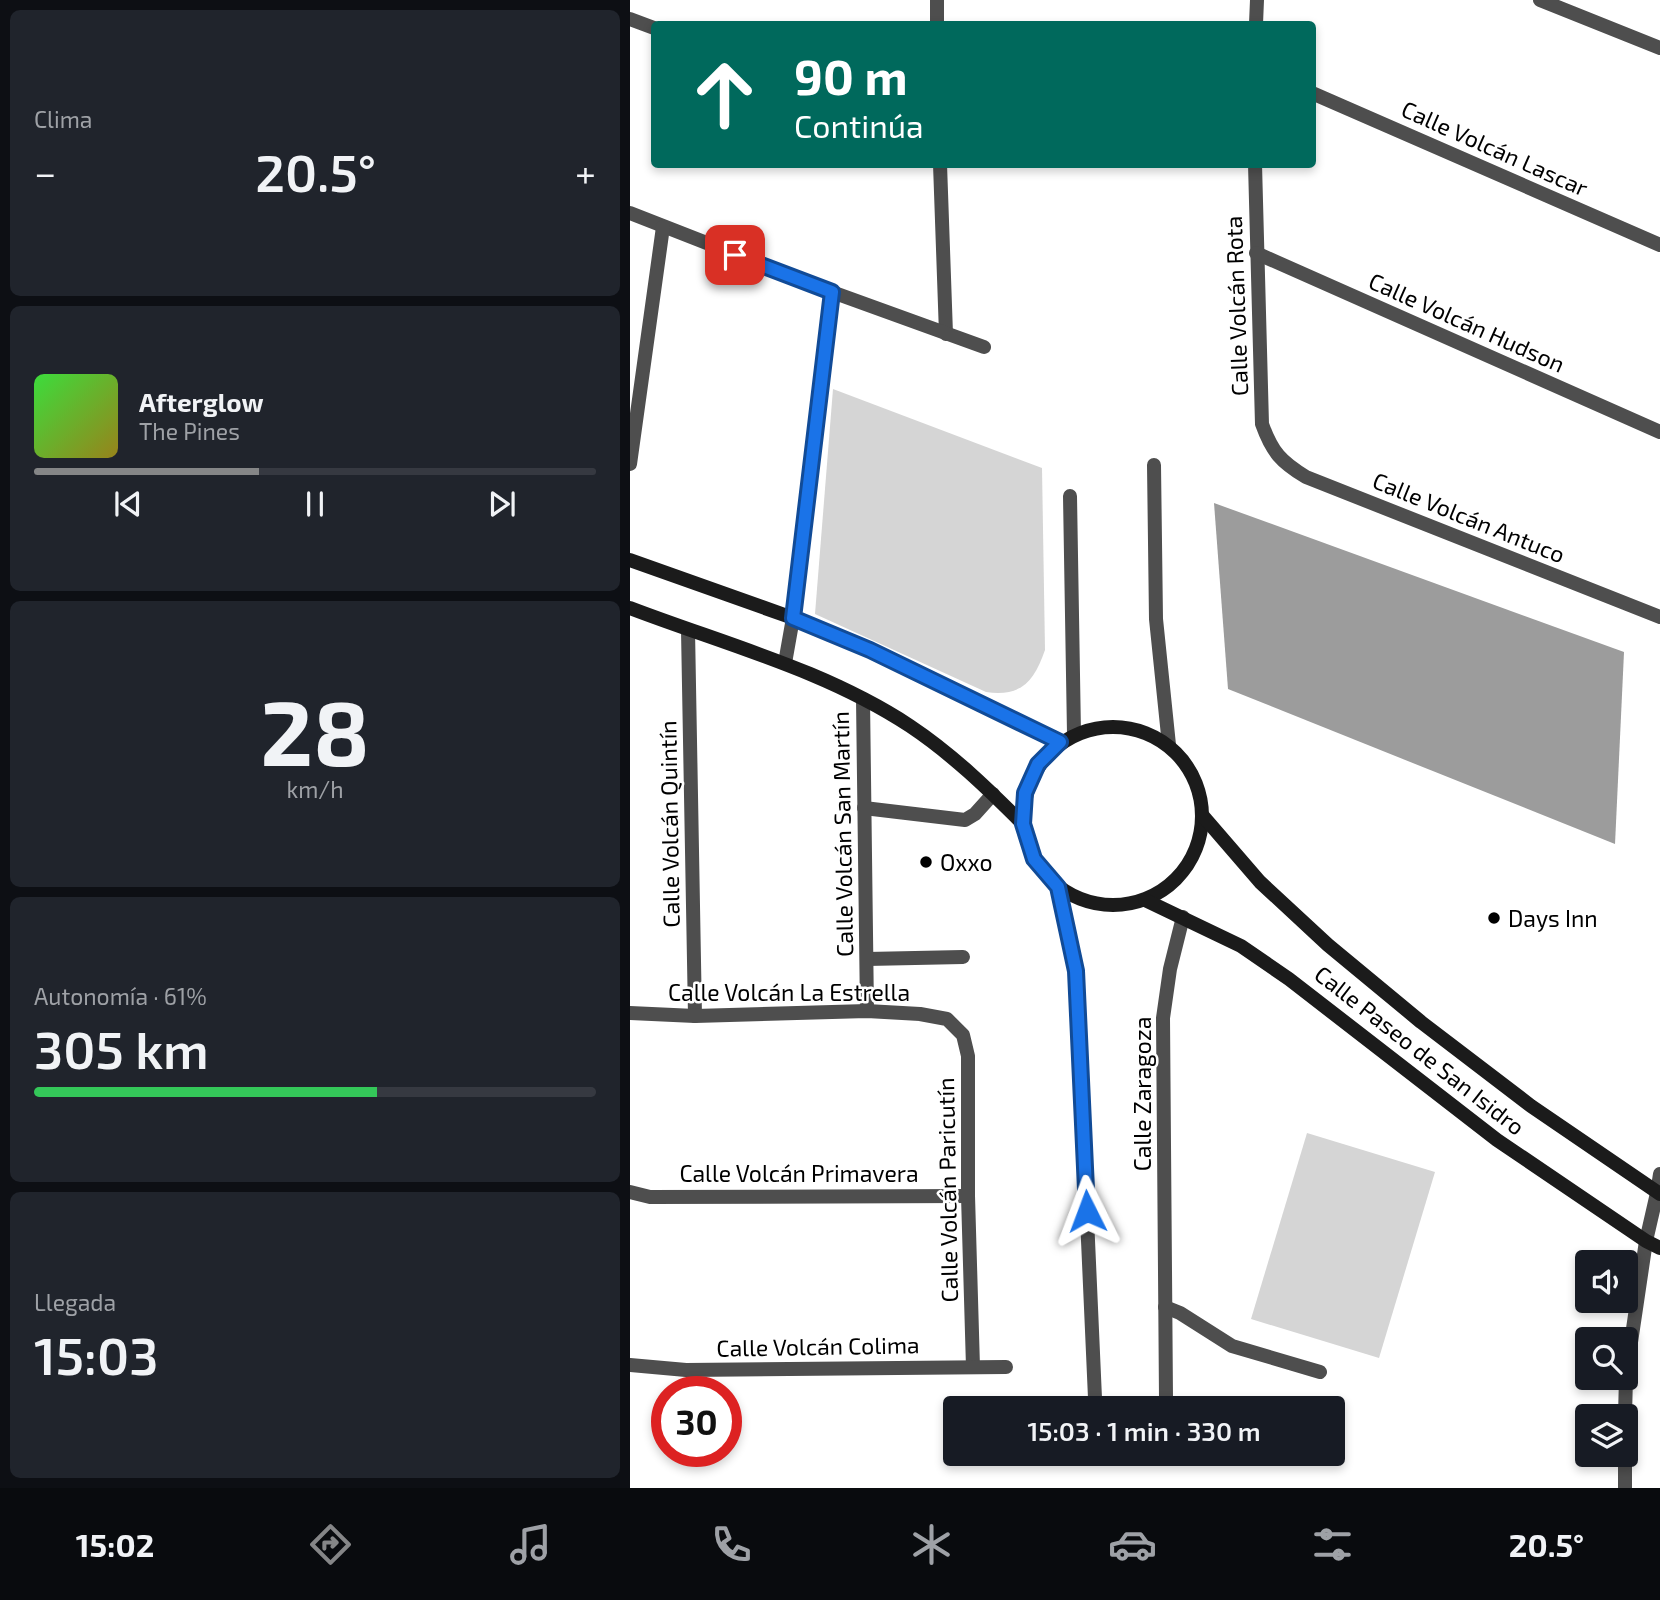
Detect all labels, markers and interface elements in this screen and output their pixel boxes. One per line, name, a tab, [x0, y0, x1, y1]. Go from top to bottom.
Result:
text: 90 m	[794, 46, 908, 105]
icon: ahead	[679, 49, 770, 140]
street label: Calle Volcán Lascar	[1398, 94, 1592, 202]
text: Clima	[34, 105, 92, 133]
text: Continúa	[794, 106, 924, 144]
text: 20.5°	[255, 140, 376, 202]
text: −	[34, 149, 56, 195]
text: +	[575, 149, 596, 195]
street label: Calle Volcán Rota	[1219, 215, 1253, 397]
pin	[705, 225, 765, 285]
icon: arrive	[716, 236, 754, 274]
street label: Calle Volcán Hudson	[1365, 266, 1569, 378]
text: Afterglow	[139, 386, 264, 417]
text: The Pines	[139, 417, 240, 445]
street label: Calle Volcán Antuco	[1369, 466, 1569, 568]
icon: previous	[109, 485, 147, 523]
icon: pause	[296, 485, 334, 523]
icon: next	[483, 485, 521, 523]
text: 28	[260, 675, 370, 784]
street label: Calle Volcán San Martín	[826, 711, 858, 957]
street label: Calle Volcán Quintín	[653, 720, 685, 928]
text: km/h	[286, 775, 344, 803]
place label: Oxxo	[940, 848, 992, 876]
marker: Oxxo	[918, 854, 934, 870]
place label: Days Inn	[1508, 904, 1598, 932]
marker: Days Inn	[1486, 910, 1502, 926]
street label: Calle Paseo de San Isidro	[1310, 959, 1530, 1141]
street label: Calle Volcán La Estrella	[668, 978, 910, 1006]
text: Autonomía · 61%	[34, 982, 207, 1010]
text: 305 km	[34, 1017, 209, 1079]
street label: Calle Zaragoza	[1128, 1017, 1156, 1171]
street label: Calle Volcán Paricutín	[931, 1077, 963, 1303]
street label: Calle Volcán Primavera	[679, 1159, 919, 1187]
position arrow	[1050, 1174, 1124, 1248]
map controls	[1575, 1250, 1638, 1467]
button: sound	[1575, 1250, 1638, 1313]
text: Llegada	[34, 1288, 116, 1316]
text: 15:03	[34, 1323, 158, 1385]
button: search	[1575, 1327, 1638, 1390]
street label: Calle Volcán Colima	[716, 1330, 920, 1362]
speed limit sign: 30	[651, 1376, 742, 1467]
button: layers	[1575, 1404, 1638, 1467]
text: 15:03 · 1 min · 330 m	[1027, 1415, 1261, 1446]
icon: directions	[306, 1520, 355, 1569]
icon: music	[506, 1520, 555, 1569]
icon: phone	[707, 1520, 756, 1569]
icon: climate	[907, 1520, 956, 1569]
icon: car	[1108, 1520, 1157, 1569]
icon: filters	[1308, 1520, 1357, 1569]
text: 15:02	[76, 1525, 154, 1563]
text: 20.5°	[1509, 1525, 1584, 1563]

